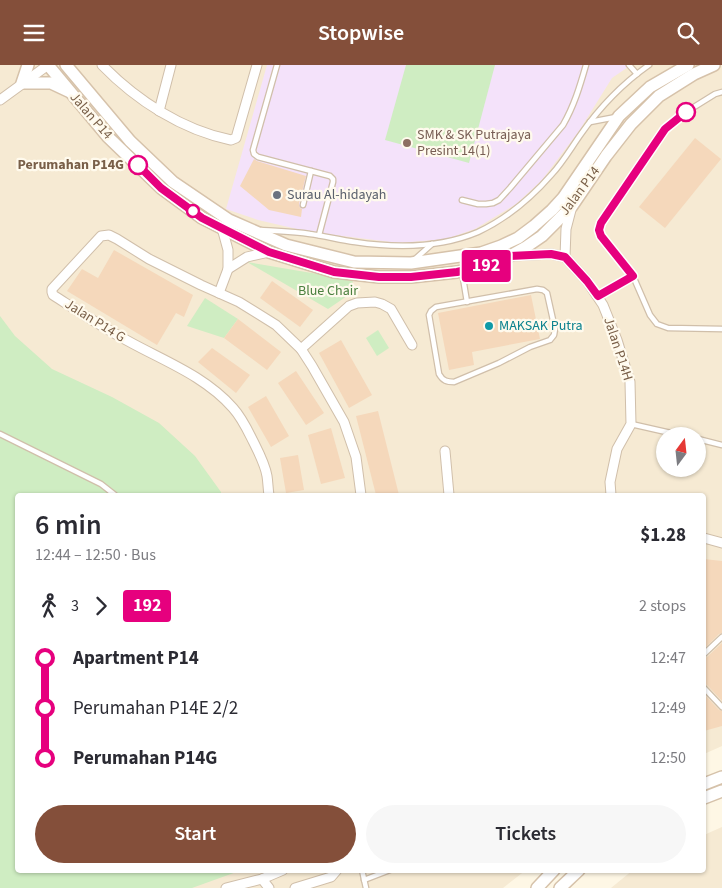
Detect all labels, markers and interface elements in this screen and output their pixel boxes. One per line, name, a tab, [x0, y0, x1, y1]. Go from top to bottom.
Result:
text: Stopwise	[318, 17, 404, 49]
icon: menu	[20, 19, 48, 47]
icon: search	[674, 19, 702, 47]
street label: Jalan P14	[65, 88, 117, 144]
unlabelled marker	[676, 102, 696, 122]
place label: SMK & SK Putrajaya Presint 14(1)	[417, 125, 531, 161]
marker: SMK & SK Putrajaya Presint 14(1)	[401, 137, 413, 149]
place label: Perumahan P14G	[18, 155, 124, 175]
marker: Perumahan P14G	[128, 155, 148, 175]
street label: Jalan P14	[555, 162, 605, 220]
place label: Surau Al-hidayah	[287, 185, 386, 205]
marker: Surau Al-hidayah	[271, 189, 283, 201]
unlabelled marker	[186, 204, 200, 218]
line badge: 192	[457, 250, 515, 282]
text: 192	[472, 253, 500, 278]
park label: Blue Chair	[298, 281, 358, 301]
street label: Jalan P14 G	[61, 294, 129, 348]
street label: Jalan P14H	[598, 315, 638, 383]
place label: MAKSAK Putra	[499, 316, 583, 336]
marker: MAKSAK Putra	[483, 320, 495, 332]
north arrow	[656, 427, 706, 477]
map controls	[656, 427, 706, 477]
text: 6 min	[35, 505, 102, 545]
text: $1.28	[640, 522, 686, 549]
text: 12:44 – 12:50 · Bus	[35, 544, 156, 566]
icon: walk	[35, 592, 63, 620]
icon: forward	[87, 592, 115, 620]
text: 192	[133, 593, 161, 618]
text: 3	[71, 595, 79, 617]
text: 2 stops	[639, 595, 686, 617]
text: Apartment P14	[73, 645, 199, 672]
text: 12:47	[650, 647, 686, 669]
text: Perumahan P14E 2/2	[73, 695, 238, 722]
text: 12:49	[650, 697, 686, 719]
text: Perumahan P14G	[73, 745, 217, 772]
text: 12:50	[650, 747, 686, 769]
button: Start	[35, 805, 356, 863]
button: Tickets	[366, 805, 686, 863]

